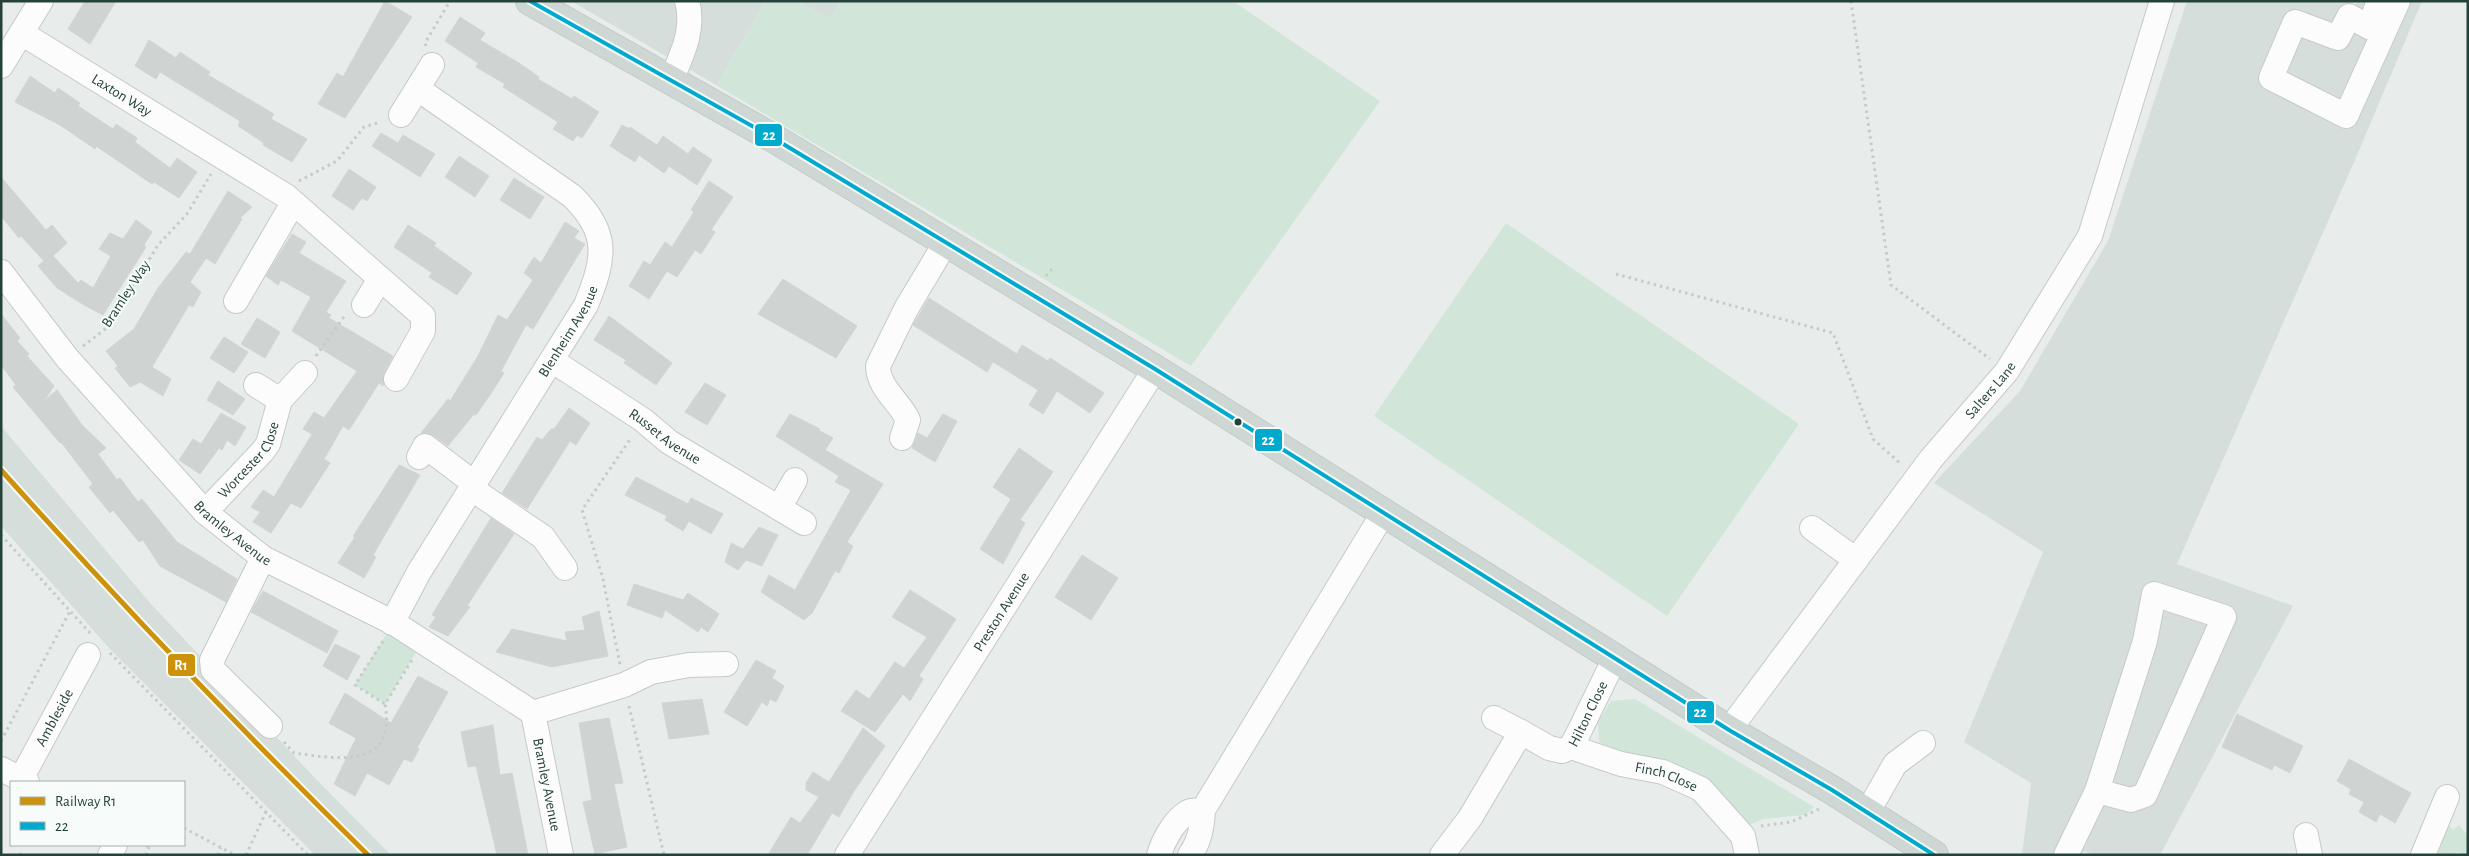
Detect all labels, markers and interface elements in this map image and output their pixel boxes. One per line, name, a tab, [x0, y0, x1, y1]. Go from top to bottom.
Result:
street label: Laxton Way	[89, 71, 155, 119]
line badge: 22	[754, 123, 783, 147]
text: 22	[762, 129, 776, 143]
street label: Bramley Way	[99, 257, 153, 330]
street label: Blenheim Avenue	[536, 284, 600, 379]
street label: Salters Lane	[1962, 359, 2018, 421]
street label: Russet Avenue	[626, 406, 704, 467]
unlabelled marker	[1233, 417, 1243, 427]
street label: Worcester Close	[215, 420, 281, 501]
line badge: 22	[1254, 428, 1283, 452]
text: 22	[1261, 434, 1275, 448]
street label: Bramley Avenue	[191, 498, 274, 568]
street label: Preston Avenue	[971, 569, 1032, 654]
line badge: R1	[167, 653, 196, 677]
text: R1	[174, 659, 188, 673]
street label: Hilton Close	[1565, 679, 1610, 749]
street label: Ambleside	[33, 686, 76, 749]
line badge: 22	[1686, 700, 1715, 724]
text: 22	[1693, 706, 1707, 720]
street label: Bramley Avenue	[531, 737, 564, 833]
street label: Finch Close	[1634, 759, 1700, 794]
legend	[10, 781, 185, 846]
text: Railway R1	[55, 794, 116, 809]
text: 22	[55, 819, 69, 834]

